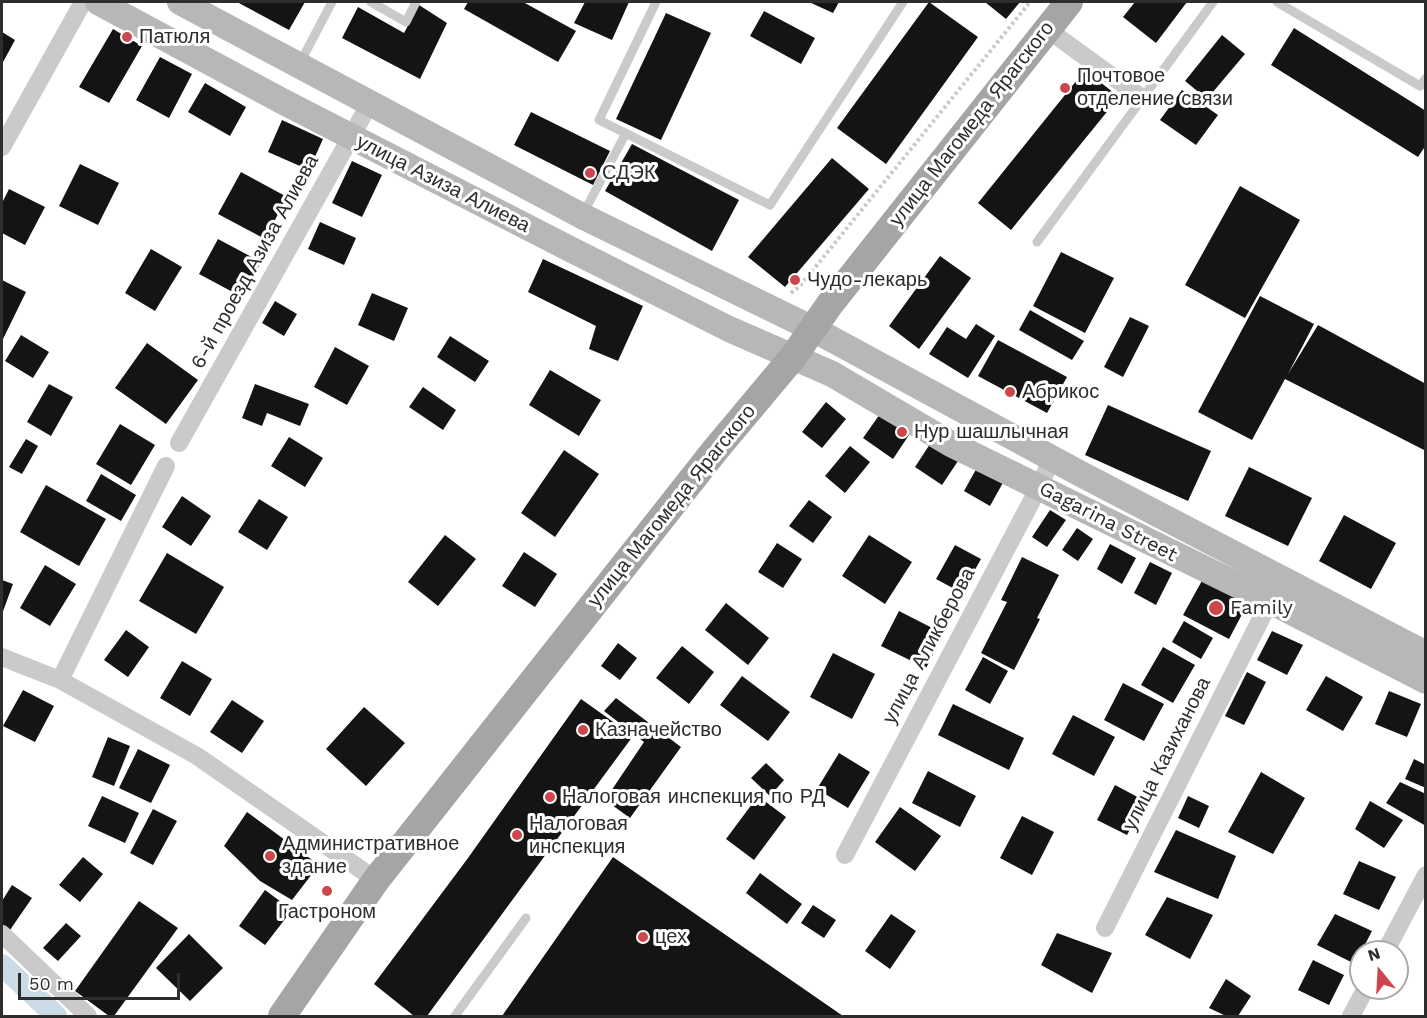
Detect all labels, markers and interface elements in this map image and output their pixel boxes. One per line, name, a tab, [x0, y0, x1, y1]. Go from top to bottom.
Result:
street label: улица Магомеда Ярагского	[885, 17, 1059, 231]
place label: Патюля	[139, 25, 210, 49]
marker: Патюля	[120, 30, 134, 44]
place label: Почтовое отделение связи	[1077, 64, 1233, 111]
marker: Почтовое отделение связи	[1058, 81, 1072, 95]
street label: улица Азиза Алиева	[352, 130, 534, 238]
street label: 6-й проезд Азиза Алиева	[186, 151, 324, 373]
place label: СДЭК	[602, 161, 656, 185]
marker: СДЭК	[583, 166, 597, 180]
place label: Чудо-лекарь	[807, 268, 927, 292]
marker: Чудо-лекарь	[788, 273, 802, 287]
place label: Абрикос	[1022, 380, 1099, 404]
marker: Абрикос	[1003, 385, 1017, 399]
street label: улица Магомеда Ярагского	[583, 400, 761, 612]
place label: Нур шашлычная	[914, 420, 1069, 444]
marker: Нур шашлычная	[895, 425, 909, 439]
street label: Gagarina Street	[1035, 477, 1181, 567]
street label: улица Аликберова	[878, 564, 980, 728]
place label: Family	[1230, 596, 1293, 620]
marker: Family	[1207, 599, 1225, 617]
street label: улица Казиханова	[1118, 673, 1216, 835]
place label: Казначейство	[595, 718, 722, 742]
marker: Казначейство	[576, 723, 590, 737]
place label: Налоговая инспекция по РД	[562, 785, 825, 809]
marker: Налоговая инспекция по РД	[543, 790, 557, 804]
place label: Налоговая инспекция	[529, 812, 628, 859]
marker: Налоговая инспекция	[510, 828, 524, 842]
place label: Административное здание	[282, 832, 459, 879]
marker: Административное здание	[263, 849, 277, 863]
marker: Гастроном	[320, 884, 334, 898]
place label: Гастроном	[278, 900, 376, 924]
place label: цех	[655, 925, 687, 949]
marker: цех	[636, 930, 650, 944]
north arrow	[1349, 940, 1409, 1000]
text: N	[1365, 943, 1382, 965]
scale bar	[21, 961, 183, 999]
text: 50 m	[29, 973, 74, 994]

